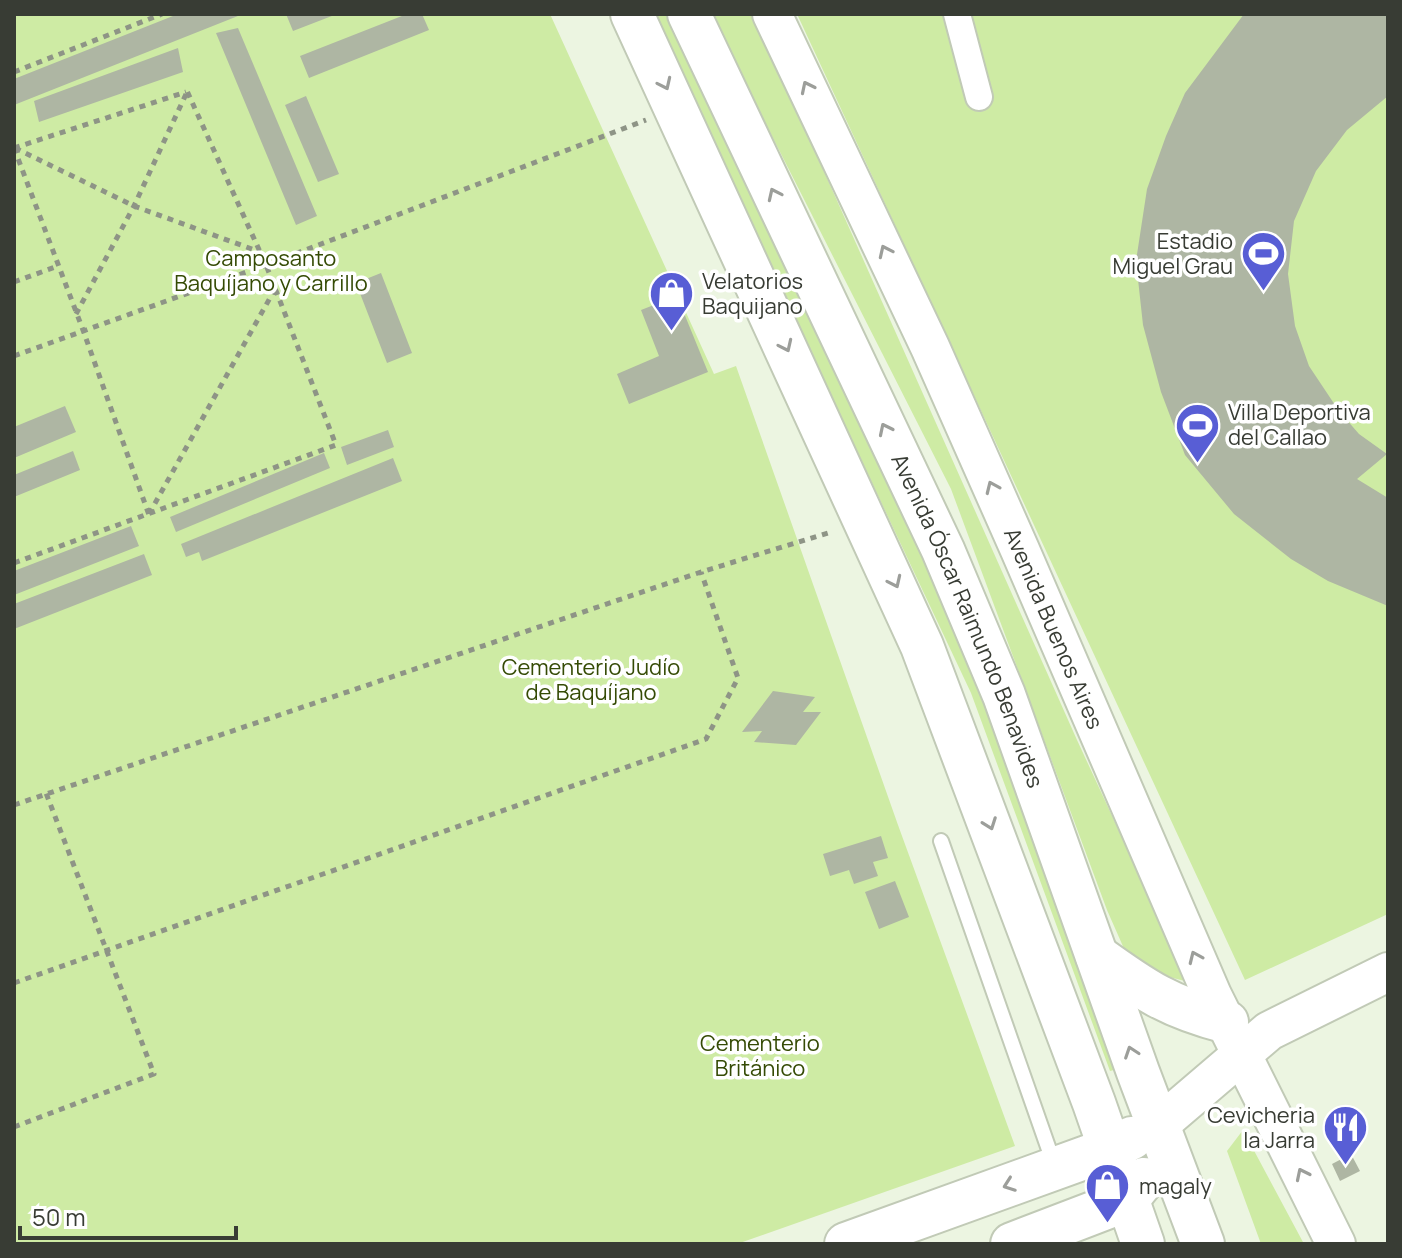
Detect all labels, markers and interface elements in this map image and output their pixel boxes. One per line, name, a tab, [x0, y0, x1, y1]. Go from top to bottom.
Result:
one-way arrow	[655, 76, 671, 91]
one-way arrow	[801, 81, 817, 96]
one-way arrow	[768, 188, 784, 202]
place label: Estadio Miguel Grau	[1113, 226, 1233, 281]
sports icon: Estadio Miguel Grau	[1240, 230, 1288, 293]
park label: Camposanto Baquíjano y Carrillo	[174, 243, 368, 298]
one-way arrow	[878, 244, 894, 259]
place label: Velatorios Baquijano	[702, 266, 803, 321]
shop icon: Velatorios Baquijano	[647, 270, 695, 333]
one-way arrow	[776, 338, 792, 352]
place label: Villa Deportiva del Callao	[1228, 397, 1371, 452]
sports icon: Villa Deportiva del Callao	[1173, 401, 1221, 464]
one-way arrow	[879, 423, 895, 437]
street label: Avenida Óscar Raimundo Benavides	[885, 449, 1051, 792]
one-way arrow	[986, 481, 1002, 495]
street label: Avenida Buenos Aires	[997, 523, 1110, 734]
one-way arrow	[885, 574, 901, 588]
park label: Cementerio Judío de Baquíjano	[502, 652, 680, 707]
one-way arrow	[980, 816, 997, 830]
one-way arrow	[1189, 951, 1205, 966]
park label: Cementerio Británico	[700, 1028, 820, 1083]
one-way arrow	[1124, 1046, 1141, 1060]
place label: Cevicheria la Jarra	[1207, 1100, 1315, 1155]
restaurant icon: Cevicheria la Jarra	[1322, 1104, 1370, 1167]
shop icon: magaly	[1084, 1162, 1132, 1225]
one-way arrow	[1295, 1168, 1311, 1182]
place label: magaly	[1139, 1171, 1212, 1201]
one-way arrow	[1003, 1176, 1017, 1192]
scale bar	[20, 1190, 236, 1240]
text: 50 m	[32, 1200, 86, 1233]

